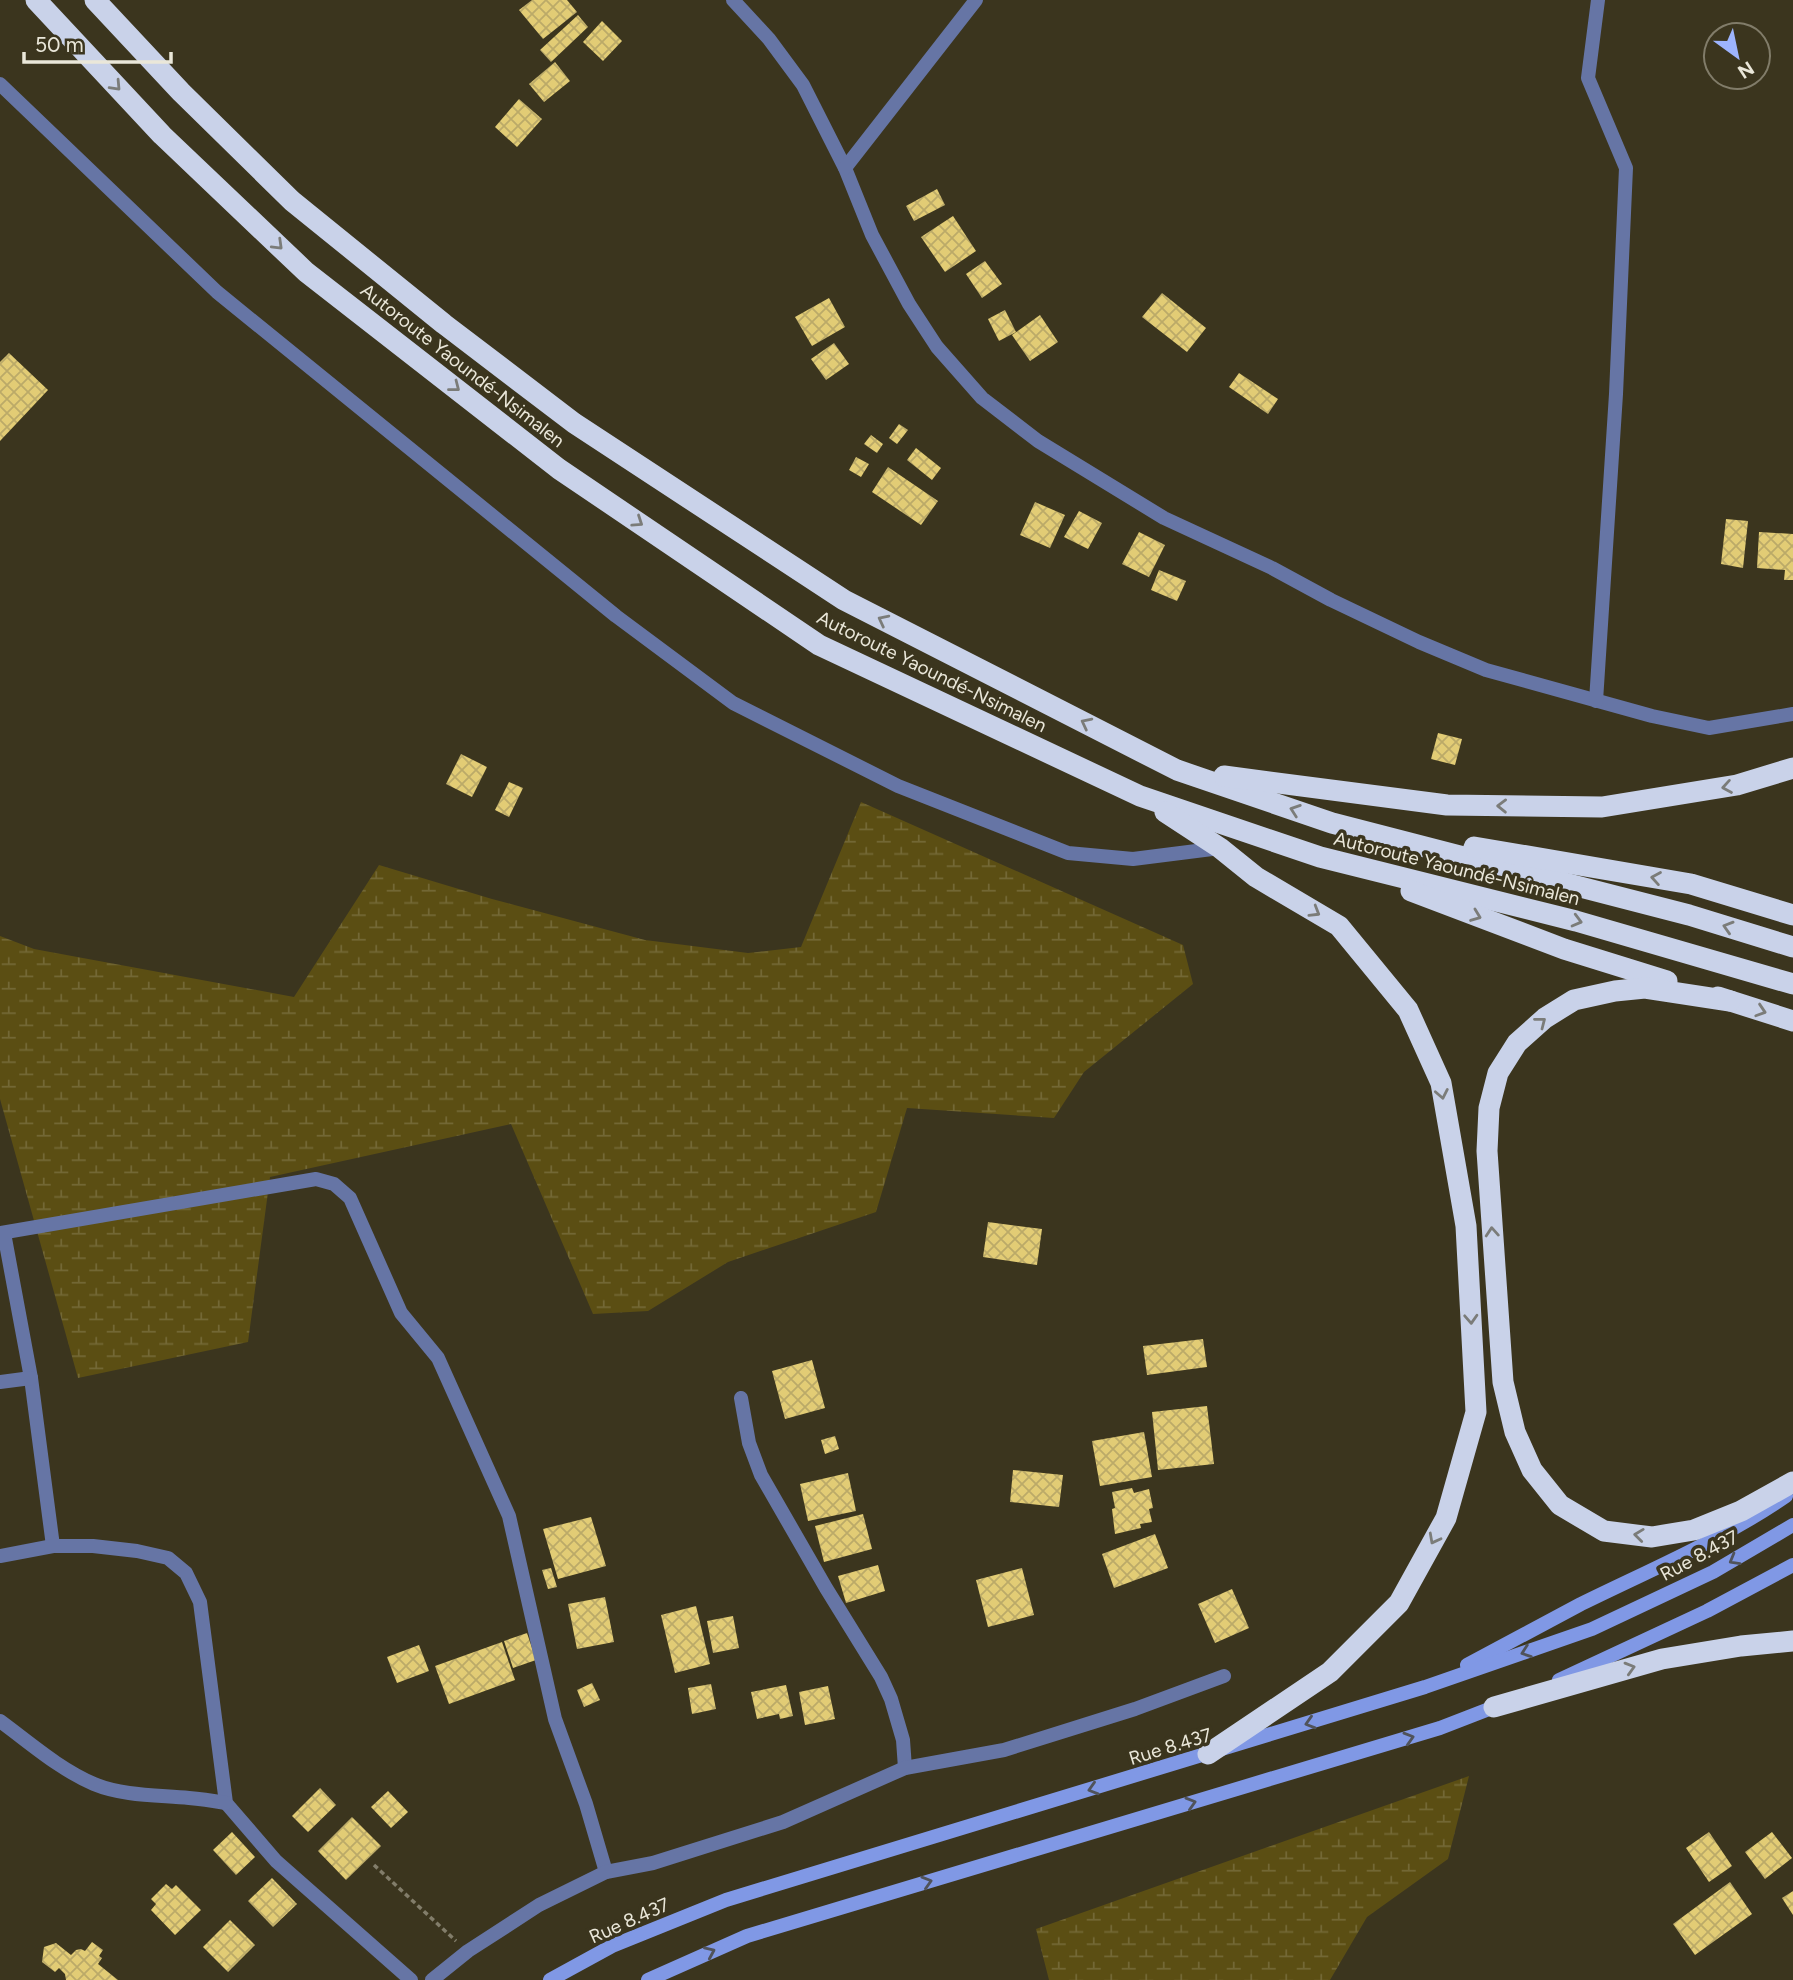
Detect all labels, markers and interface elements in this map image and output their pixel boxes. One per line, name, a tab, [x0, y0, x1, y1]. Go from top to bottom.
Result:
scale bar	[24, 21, 172, 65]
north arrow	[1702, 21, 1772, 91]
text: 50 m	[35, 32, 84, 57]
text: N	[1734, 56, 1758, 83]
one-way arrow	[107, 78, 120, 91]
one-way arrow	[270, 237, 283, 249]
street label: Autoroute Yaoundé-Nsimalen	[356, 279, 569, 452]
one-way arrow	[447, 379, 460, 392]
one-way arrow	[630, 514, 643, 526]
street label: Autoroute Yaoundé-Nsimalen	[813, 606, 1050, 737]
one-way arrow	[878, 615, 890, 628]
one-way arrow	[1081, 718, 1093, 732]
one-way arrow	[1721, 778, 1733, 793]
one-way arrow	[1496, 798, 1506, 814]
one-way arrow	[1290, 804, 1302, 818]
street label: Autoroute Yaoundé-Nsimalen	[1332, 827, 1582, 910]
one-way arrow	[1651, 871, 1662, 886]
one-way arrow	[1307, 904, 1320, 917]
one-way arrow	[1469, 907, 1481, 921]
one-way arrow	[1570, 913, 1582, 927]
one-way arrow	[1722, 921, 1734, 936]
one-way arrow	[1755, 1003, 1767, 1017]
one-way arrow	[1534, 1018, 1546, 1031]
one-way arrow	[1434, 1088, 1449, 1100]
one-way arrow	[1485, 1226, 1500, 1237]
one-way arrow	[1463, 1314, 1478, 1325]
street label: Rue 8.437	[1656, 1525, 1742, 1586]
one-way arrow	[1633, 1528, 1645, 1543]
one-way arrow	[1429, 1532, 1442, 1544]
one-way arrow	[1729, 1551, 1742, 1564]
one-way arrow	[1521, 1644, 1533, 1658]
one-way arrow	[1624, 1662, 1636, 1677]
one-way arrow	[1305, 1714, 1317, 1729]
street label: Rue 8.437	[1126, 1723, 1214, 1770]
one-way arrow	[1403, 1731, 1415, 1746]
one-way arrow	[1087, 1781, 1099, 1796]
one-way arrow	[1185, 1796, 1197, 1811]
one-way arrow	[920, 1876, 932, 1891]
street label: Rue 8.437	[585, 1893, 673, 1948]
one-way arrow	[703, 1946, 716, 1960]

